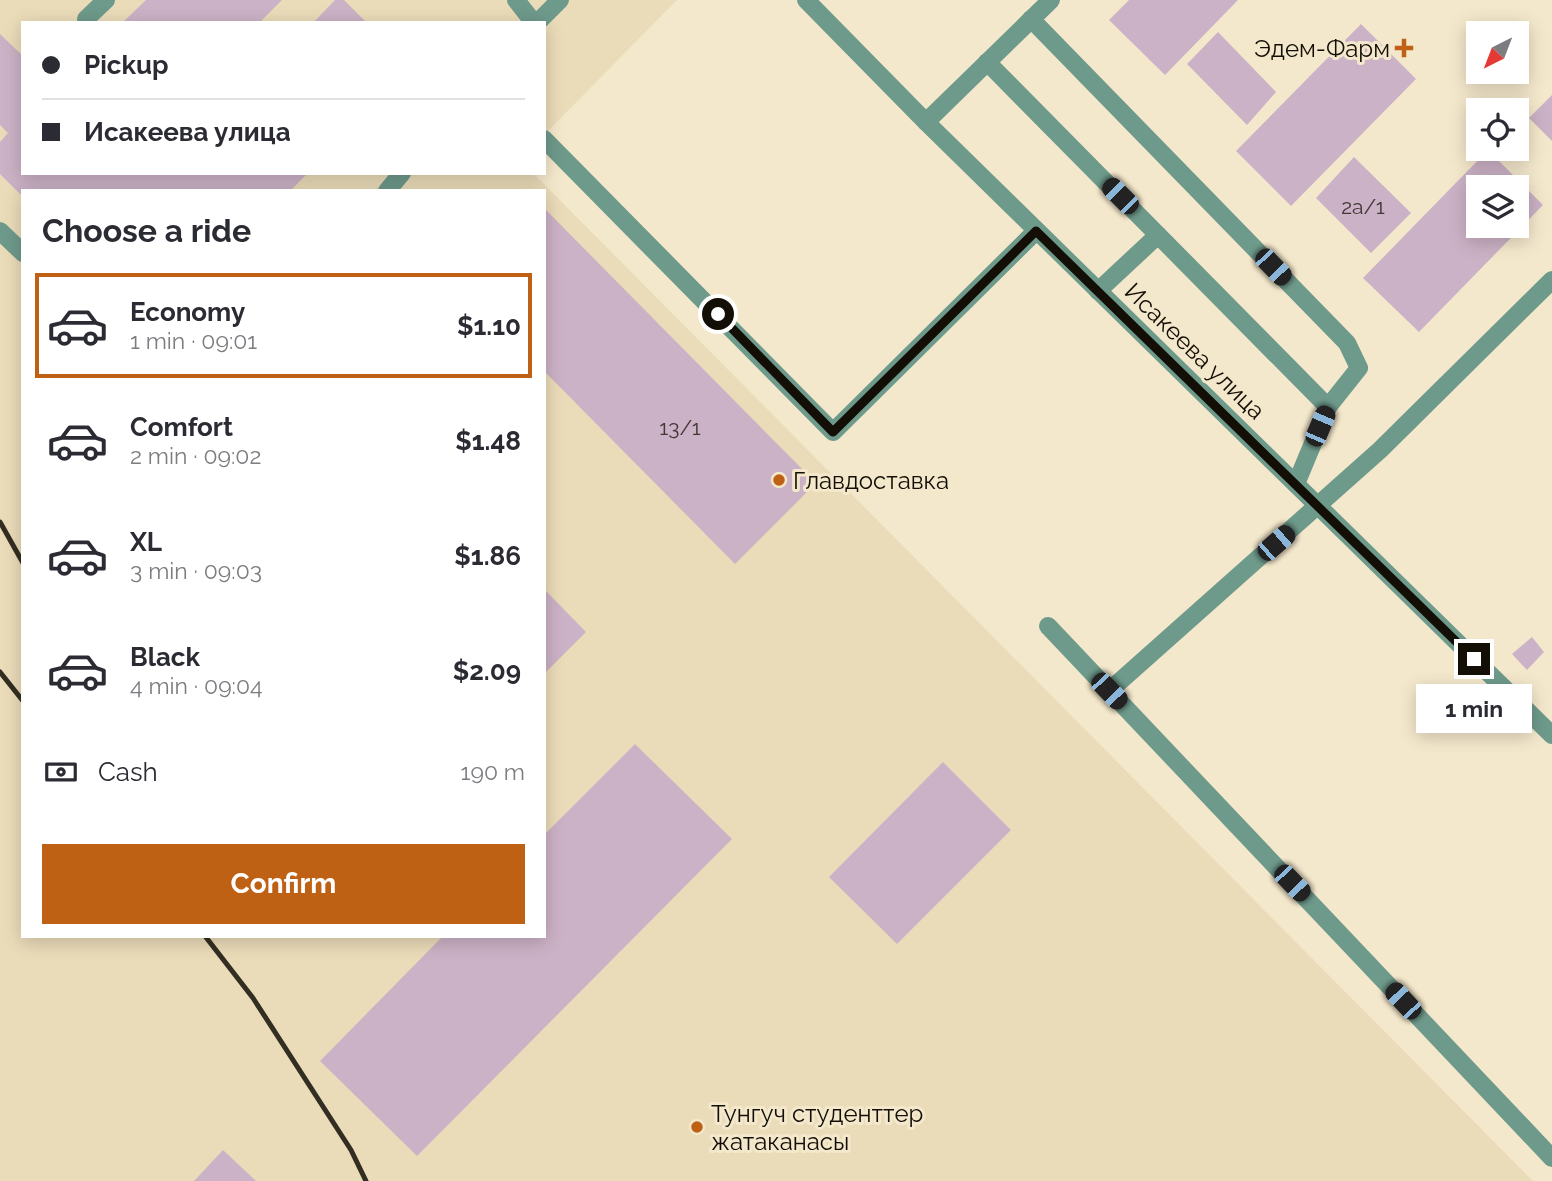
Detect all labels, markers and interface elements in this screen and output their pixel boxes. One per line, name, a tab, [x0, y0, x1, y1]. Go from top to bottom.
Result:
north arrow	[1466, 21, 1530, 84]
map controls	[1466, 21, 1529, 238]
place label: Эдем-Фарм	[1254, 34, 1390, 63]
marker: Эдем-Фарм	[1396, 40, 1412, 56]
text: Pickup	[84, 50, 169, 80]
button: locate	[1466, 98, 1529, 161]
text: Исакеева улица	[84, 117, 291, 147]
car	[1098, 174, 1143, 218]
button: layers	[1466, 175, 1529, 238]
house number: 2а/1	[1341, 194, 1385, 219]
text: Choose a ride	[42, 212, 251, 249]
car	[1251, 245, 1296, 289]
street label: Исакеева улица	[1119, 277, 1271, 425]
icon: car	[46, 294, 109, 357]
text: Economy	[130, 297, 245, 327]
route start	[702, 298, 734, 330]
text: $1.10	[457, 311, 521, 341]
text: 1 min · 09:01	[130, 327, 257, 354]
car	[1303, 403, 1338, 449]
icon: car	[46, 409, 109, 472]
text: Comfort	[130, 412, 233, 442]
house number: 13/1	[659, 415, 701, 440]
text: $1.48	[455, 426, 521, 456]
text: 2 min · 09:02	[130, 442, 261, 469]
place label: Главдоставка	[793, 466, 949, 495]
marker: Главдоставка	[771, 472, 787, 488]
car	[1254, 521, 1299, 565]
icon: car	[46, 524, 109, 587]
text: XL	[130, 527, 162, 557]
text: $1.86	[454, 541, 521, 571]
text: 3 min · 09:03	[130, 557, 262, 584]
icon: car	[46, 639, 109, 702]
text: Black	[130, 642, 200, 672]
route end	[1458, 643, 1490, 675]
text: $2.09	[453, 656, 521, 686]
car	[1087, 669, 1132, 713]
text: 4 min · 09:04	[130, 672, 263, 699]
callout: 1 min	[1416, 684, 1532, 732]
text: 1 min	[1445, 695, 1503, 722]
icon: cash	[42, 753, 80, 791]
text: Cash	[98, 757, 158, 787]
text: 190 m	[461, 758, 525, 785]
button: Confirm	[42, 844, 525, 924]
car	[1270, 861, 1315, 905]
car	[1381, 978, 1426, 1024]
place label: Тунгуч студенттер жатаканасы	[711, 1099, 923, 1156]
marker: Тунгуч студенттер жатаканасы	[689, 1119, 705, 1135]

